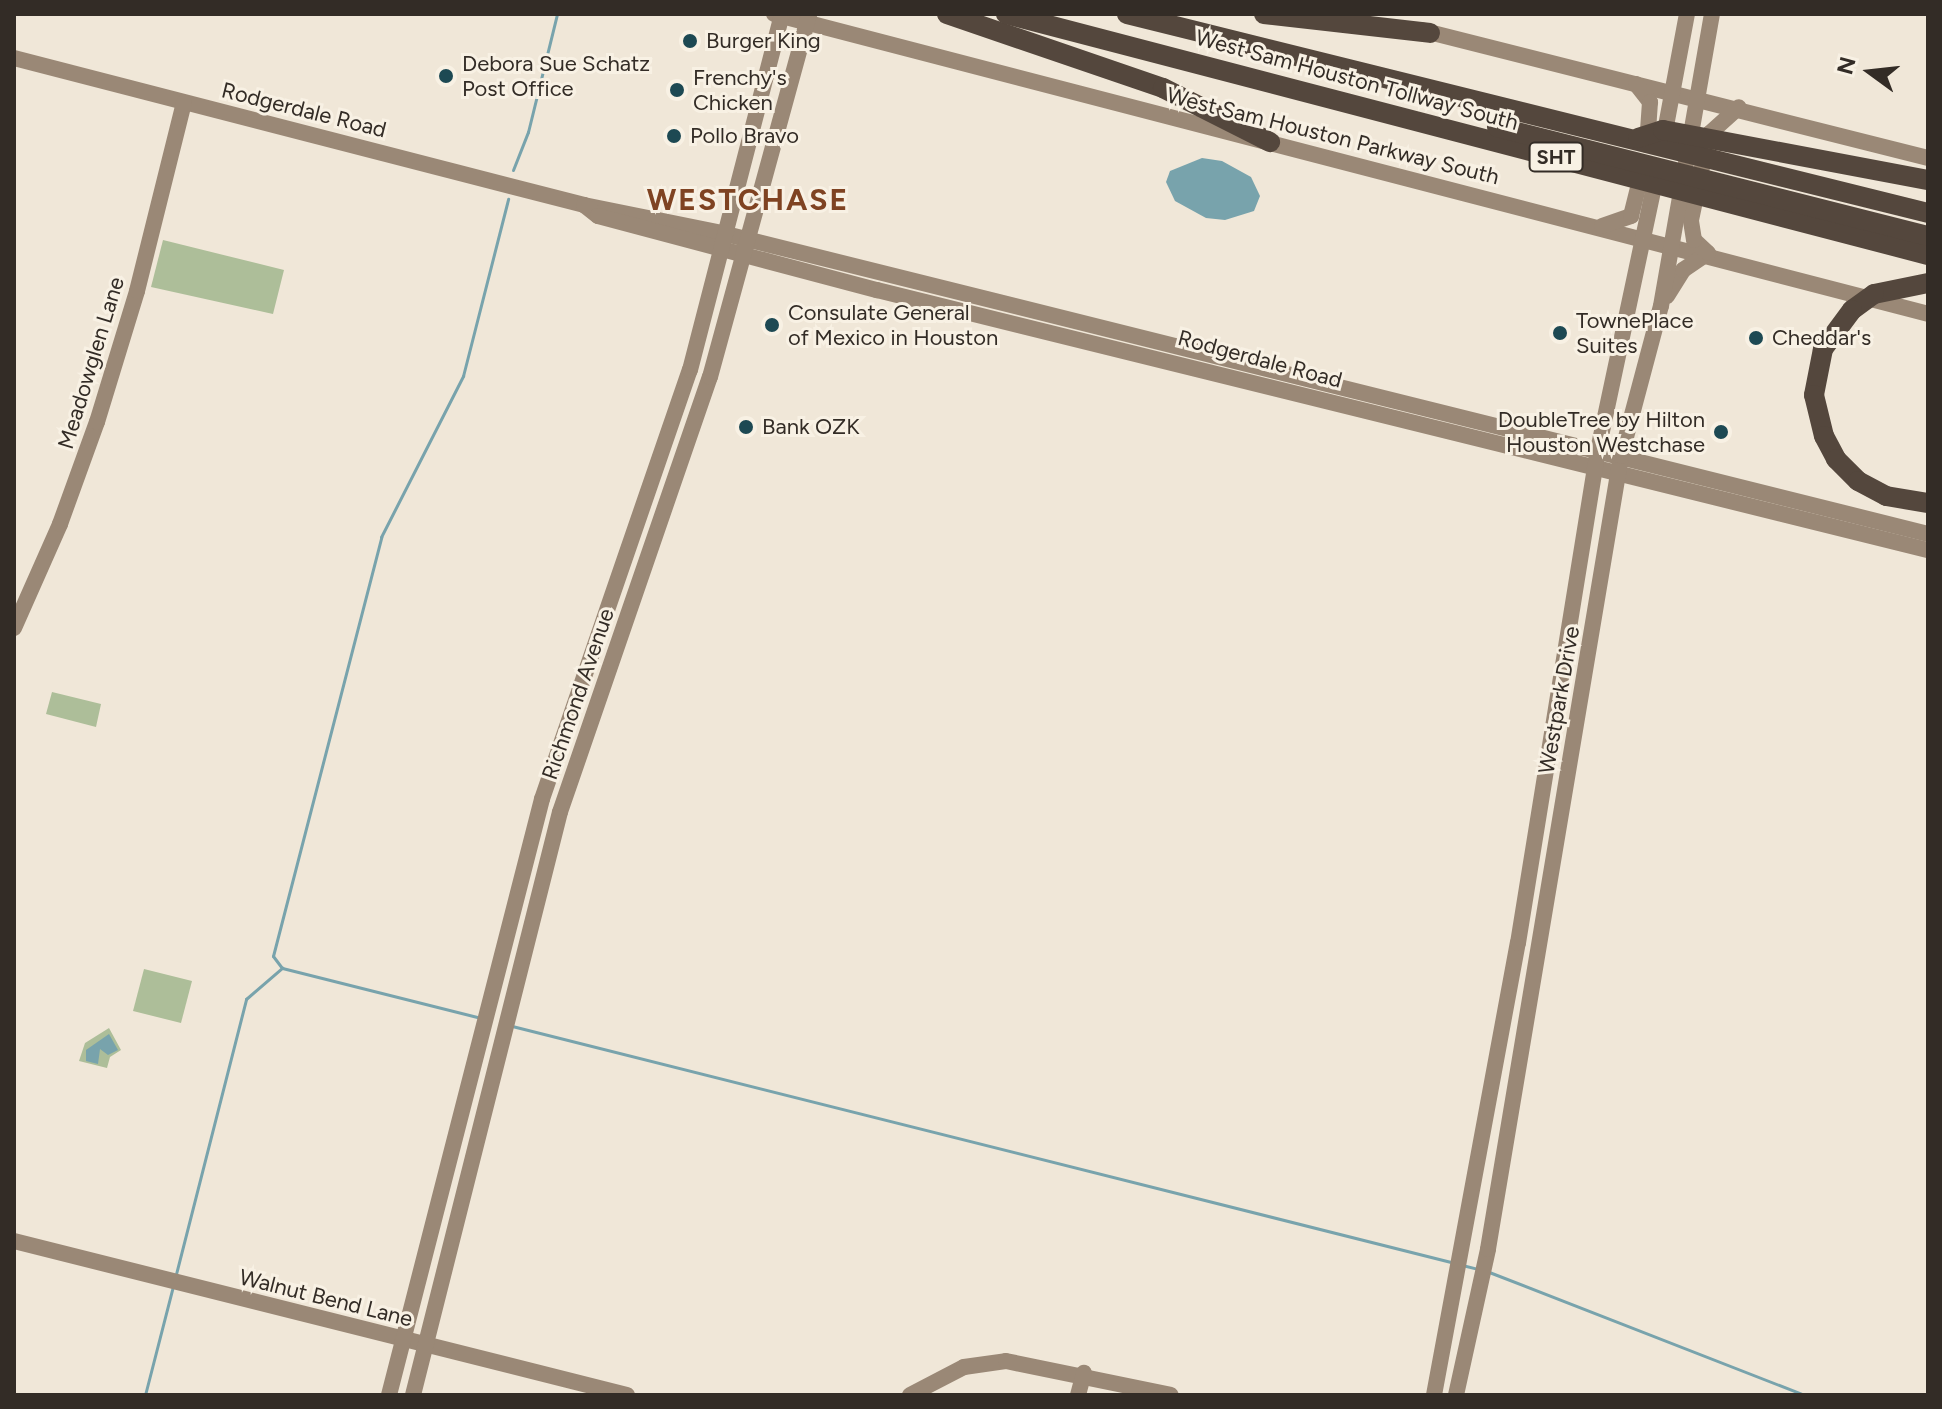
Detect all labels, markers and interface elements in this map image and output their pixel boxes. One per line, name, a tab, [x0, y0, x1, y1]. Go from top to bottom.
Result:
street label: West Sam Houston Tollway South	[1193, 24, 1521, 136]
place label: Burger King	[706, 28, 821, 54]
marker: Burger King	[681, 32, 699, 50]
north arrow	[1830, 32, 1910, 112]
place label: Debora Sue Schatz Post Office	[462, 50, 650, 102]
text: N	[1831, 54, 1862, 77]
place label: Frenchy's Chicken	[693, 64, 787, 116]
marker: Debora Sue Schatz Post Office	[437, 67, 455, 85]
street label: Rodgerdale Road	[219, 77, 389, 143]
marker: Frenchy's Chicken	[668, 81, 686, 99]
street label: West Sam Houston Parkway South	[1164, 82, 1502, 190]
place label: Pollo Bravo	[690, 123, 799, 149]
marker: Pollo Bravo	[665, 127, 683, 145]
road number: SHT	[1528, 141, 1584, 173]
district label: WESTCHASE	[647, 182, 849, 218]
street label: Meadowglen Lane	[52, 274, 130, 452]
place label: Consulate General of Mexico in Houston	[788, 299, 998, 350]
place label: TownePlace Suites	[1576, 307, 1694, 358]
marker: Consulate General of Mexico in Houston	[763, 316, 781, 334]
street label: Rodgerdale Road	[1175, 324, 1345, 394]
marker: TownePlace Suites	[1551, 324, 1569, 342]
place label: Cheddar's	[1772, 325, 1871, 351]
marker: Cheddar's	[1747, 329, 1765, 347]
place label: DoubleTree by Hilton Houston Westchase	[1498, 406, 1705, 458]
place label: Bank OZK	[762, 414, 860, 440]
marker: Bank OZK	[737, 418, 755, 436]
marker: DoubleTree by Hilton Houston Westchase	[1712, 423, 1730, 441]
street label: Richmond Avenue	[536, 605, 620, 783]
street label: Westpark Drive	[1533, 624, 1585, 776]
street label: Walnut Bend Lane	[237, 1264, 415, 1332]

